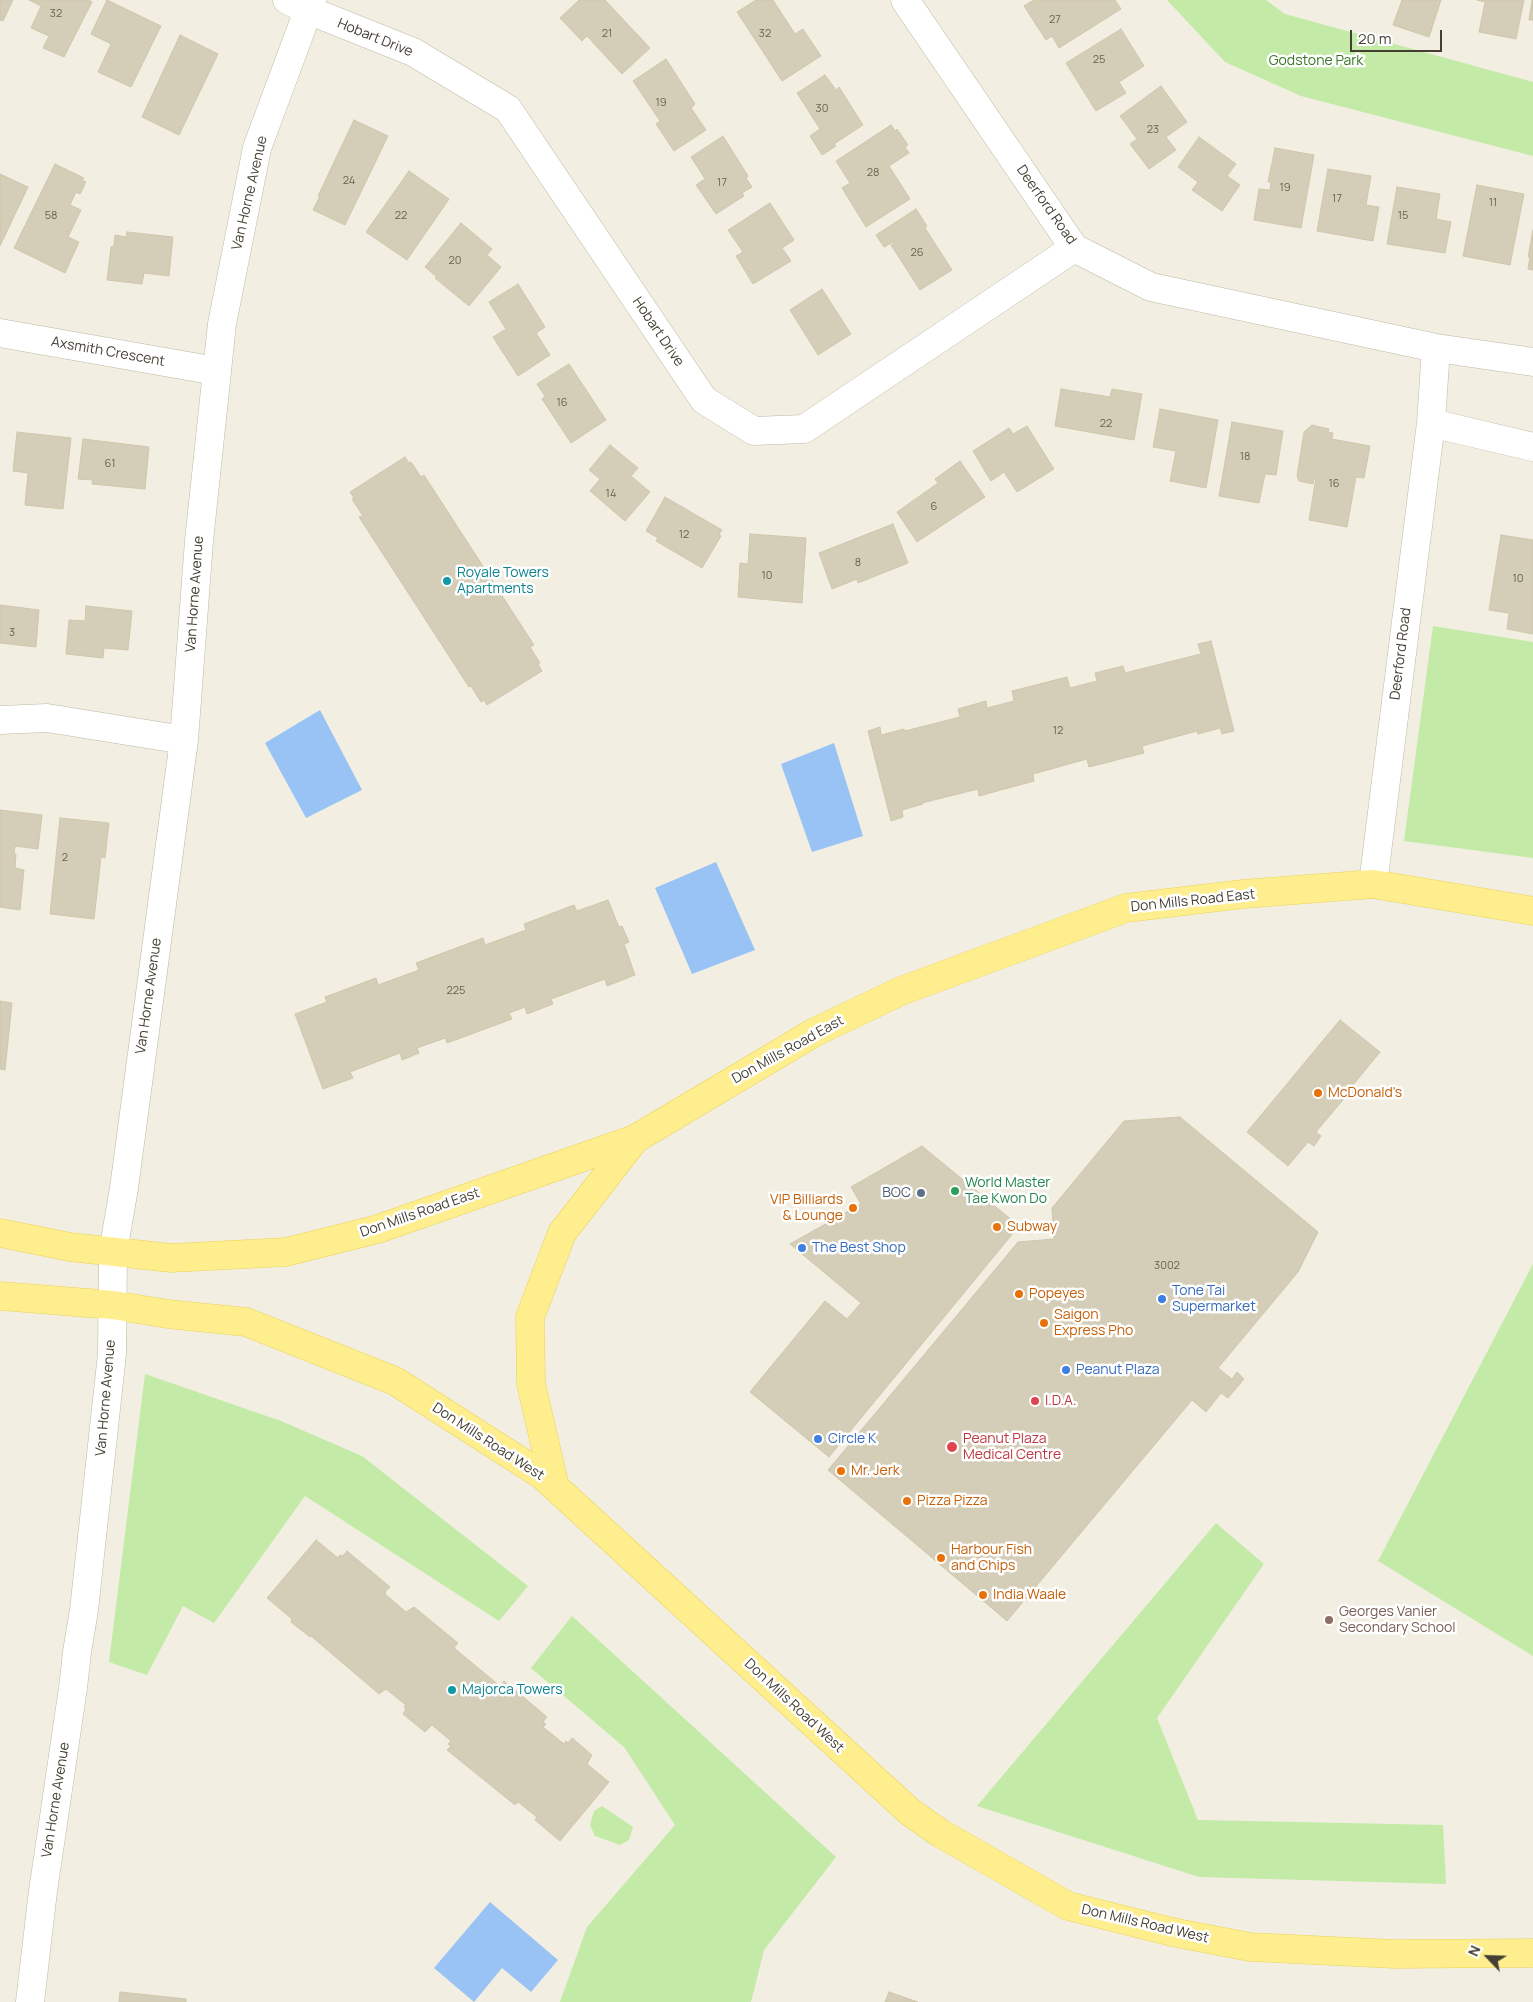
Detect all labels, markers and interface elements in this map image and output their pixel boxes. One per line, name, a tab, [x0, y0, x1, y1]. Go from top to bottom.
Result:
house number: 32	[50, 7, 62, 21]
house number: 27	[1049, 13, 1061, 27]
street label: Hobart Drive	[335, 15, 415, 61]
scale bar	[1353, 20, 1446, 52]
house number: 21	[602, 27, 612, 41]
house number: 32	[759, 27, 771, 41]
text: 20 m	[1358, 28, 1391, 49]
house number: 25	[1093, 53, 1105, 67]
park label: Godstone Park	[1269, 53, 1363, 69]
house number: 19	[655, 96, 667, 110]
house number: 30	[816, 102, 828, 116]
house number: 23	[1147, 123, 1159, 137]
street label: Van Horne Avenue	[229, 134, 271, 252]
street label: Deerford Road	[1012, 162, 1080, 248]
house number: 28	[867, 166, 879, 180]
house number: 24	[343, 174, 355, 188]
house number: 17	[717, 176, 727, 190]
house number: 19	[1279, 181, 1291, 195]
house number: 17	[1332, 192, 1342, 206]
house number: 11	[1489, 196, 1497, 210]
house number: 58	[45, 209, 57, 223]
house number: 22	[395, 209, 407, 223]
house number: 15	[1398, 209, 1408, 223]
house number: 26	[910, 246, 924, 260]
house number: 20	[449, 254, 461, 268]
street label: Hobart Drive	[629, 294, 687, 370]
street label: Axsmith Crescent	[50, 334, 166, 370]
house number: 16	[556, 396, 568, 410]
house number: 22	[1100, 417, 1112, 431]
house number: 18	[1240, 450, 1250, 464]
house number: 61	[105, 457, 115, 471]
house number: 16	[1328, 477, 1340, 491]
house number: 14	[606, 487, 616, 501]
house number: 6	[931, 500, 937, 514]
house number: 12	[679, 528, 689, 542]
street label: Van Horne Avenue	[183, 535, 207, 653]
house number: 8	[855, 556, 861, 570]
place label: Royale Towers Apartments	[457, 565, 549, 598]
house number: 10	[762, 569, 772, 583]
house number: 10	[1513, 572, 1523, 586]
marker: Royale Towers Apartments	[441, 575, 453, 587]
street label: Deerford Road	[1387, 607, 1415, 701]
house number: 3	[9, 626, 15, 640]
house number: 12	[1053, 724, 1063, 738]
house number: 2	[62, 851, 68, 865]
street label: Don Mills Road East	[1130, 886, 1256, 916]
street label: Van Horne Avenue	[133, 937, 165, 1055]
house number: 225	[447, 984, 465, 998]
street label: Don Mills Road East	[729, 1012, 847, 1088]
place label: McDonald's	[1328, 1085, 1402, 1101]
marker: McDonald's	[1312, 1087, 1324, 1099]
place label: World Master Tae Kwon Do	[965, 1175, 1050, 1208]
street label: Don Mills Road East	[358, 1185, 482, 1241]
place label: BOC	[882, 1185, 911, 1201]
marker: World Master Tae Kwon Do	[949, 1185, 961, 1197]
marker: BOC	[915, 1187, 927, 1199]
place label: VIP Billiards & Lounge	[770, 1192, 843, 1224]
marker: VIP Billiards & Lounge	[847, 1202, 859, 1214]
place label: Subway	[1007, 1219, 1057, 1235]
marker: Subway	[991, 1221, 1003, 1233]
place label: The Best Shop	[812, 1240, 906, 1256]
marker: The Best Shop	[796, 1242, 808, 1254]
house number: 3002	[1154, 1259, 1180, 1273]
place label: Tone Tai Supermarket	[1172, 1283, 1256, 1315]
place label: Popeyes	[1029, 1286, 1085, 1302]
marker: Popeyes	[1013, 1288, 1025, 1300]
marker: Tone Tai Supermarket	[1156, 1293, 1168, 1305]
place label: Saigon Express Pho	[1054, 1307, 1133, 1340]
marker: Saigon Express Pho	[1038, 1317, 1050, 1329]
street label: Van Horne Avenue	[93, 1339, 119, 1457]
place label: Peanut Plaza	[1076, 1362, 1160, 1378]
marker: Peanut Plaza	[1060, 1364, 1072, 1376]
place label: I.D.A.	[1045, 1393, 1076, 1409]
marker: I.D.A.	[1029, 1395, 1041, 1407]
street label: Don Mills Road West	[429, 1400, 547, 1484]
place label: Circle K	[828, 1431, 876, 1447]
place label: Peanut Plaza Medical Centre	[963, 1431, 1061, 1464]
marker: Circle K	[812, 1433, 824, 1445]
marker: Peanut Plaza Medical Centre	[945, 1440, 959, 1454]
place label: Mr. Jerk	[851, 1463, 900, 1479]
marker: Mr. Jerk	[835, 1465, 847, 1477]
place label: Pizza Pizza	[917, 1493, 988, 1509]
marker: Pizza Pizza	[901, 1495, 913, 1507]
place label: Harbour Fish and Chips	[951, 1542, 1032, 1574]
marker: Harbour Fish and Chips	[935, 1552, 947, 1564]
place label: India Waale	[993, 1587, 1066, 1603]
marker: India Waale	[977, 1589, 989, 1601]
place label: Georges Vanier Secondary School	[1339, 1604, 1456, 1636]
marker: Georges Vanier Secondary School	[1323, 1614, 1335, 1626]
street label: Don Mills Road West	[741, 1656, 847, 1756]
place label: Majorca Towers	[462, 1682, 563, 1698]
marker: Majorca Towers	[446, 1684, 458, 1696]
street label: Van Horne Avenue	[39, 1741, 73, 1859]
street label: Don Mills Road West	[1080, 1901, 1210, 1947]
north arrow	[1463, 1932, 1513, 1982]
text: N	[1463, 1942, 1485, 1959]

